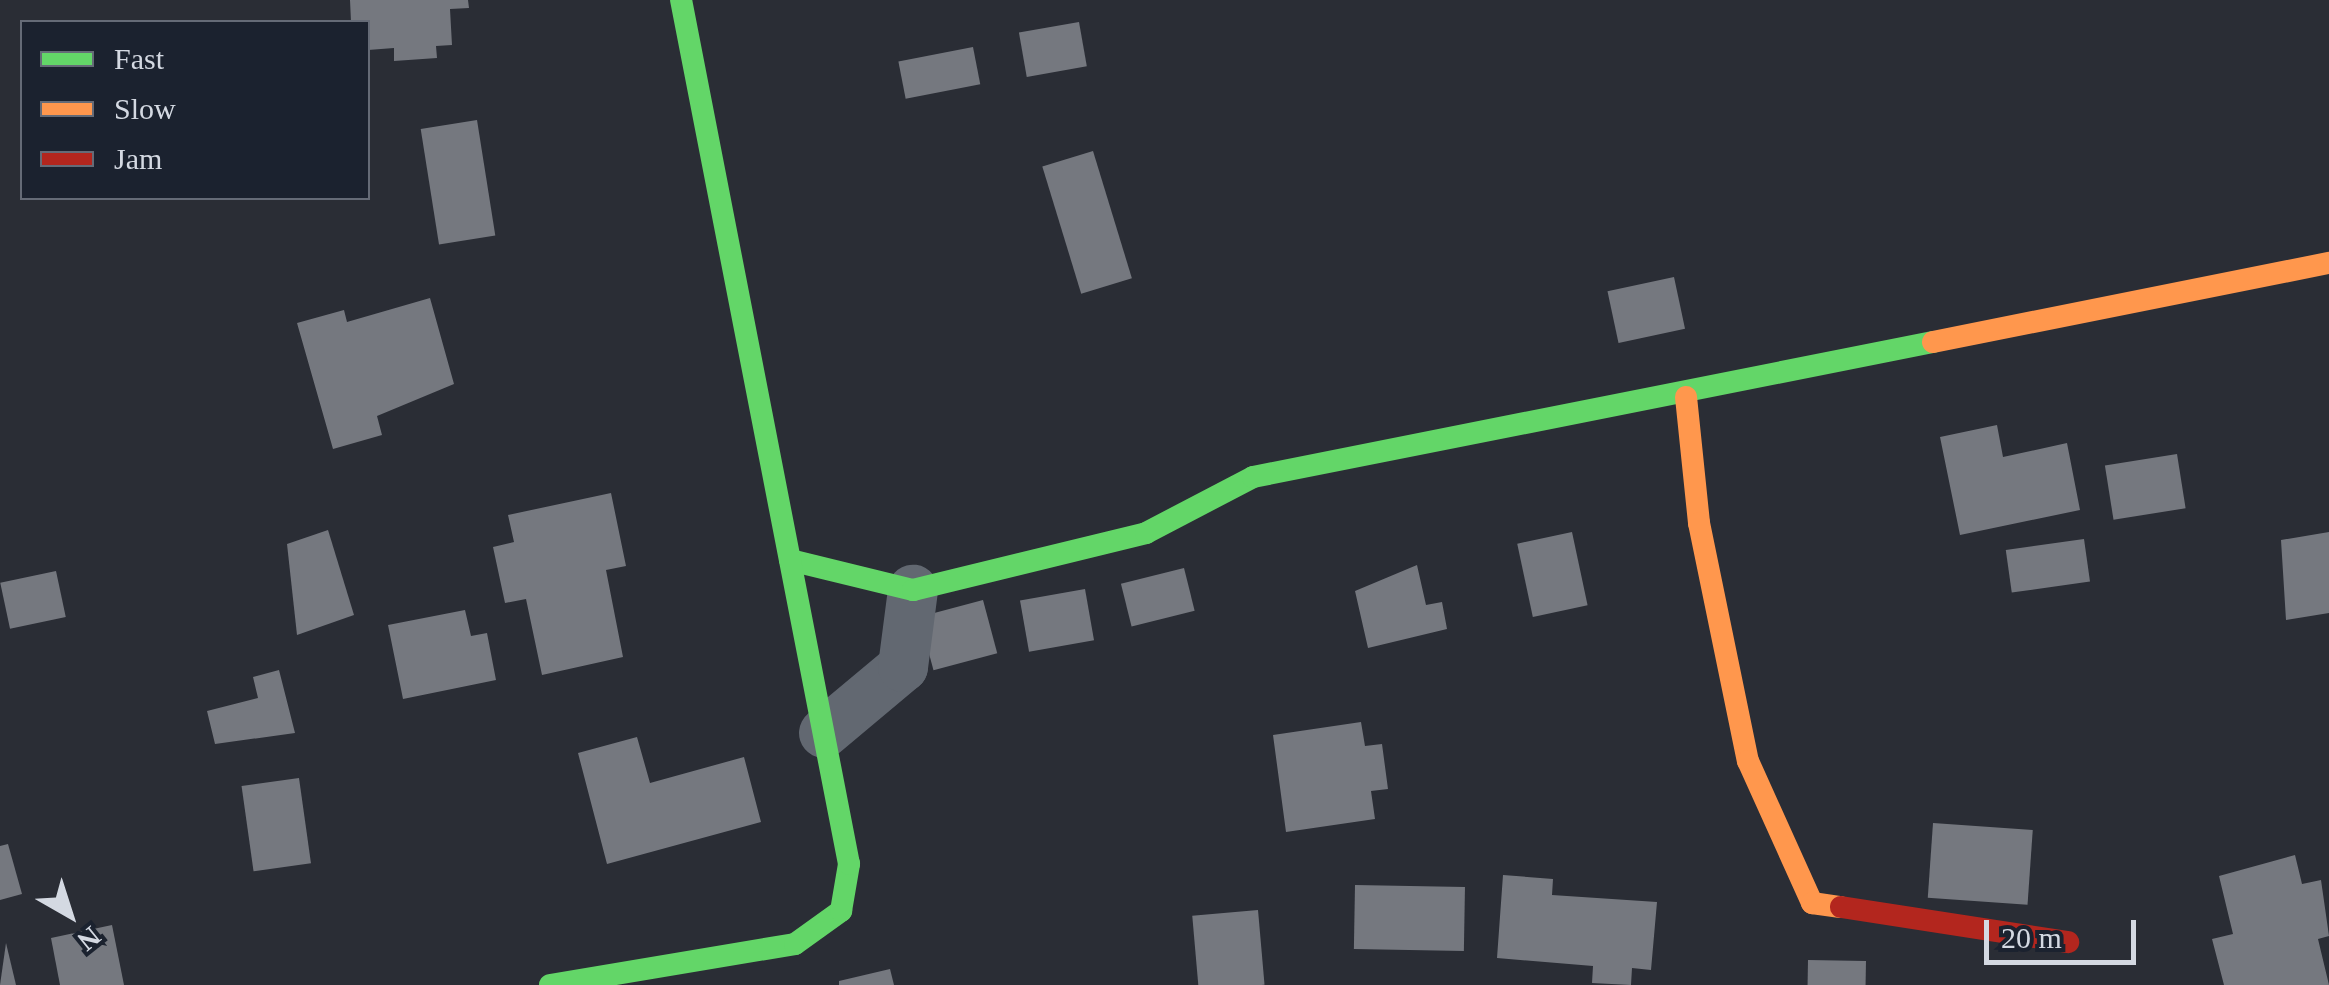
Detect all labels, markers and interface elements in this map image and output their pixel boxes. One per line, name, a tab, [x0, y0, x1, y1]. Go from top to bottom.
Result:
legend	[20, 20, 370, 200]
text: Fast	[114, 42, 164, 75]
text: Slow	[114, 92, 176, 125]
text: Jam	[114, 142, 162, 175]
north arrow	[20, 865, 120, 965]
scale bar	[1989, 900, 2142, 962]
text: N	[72, 920, 107, 957]
text: 20 m	[2001, 921, 2062, 954]

